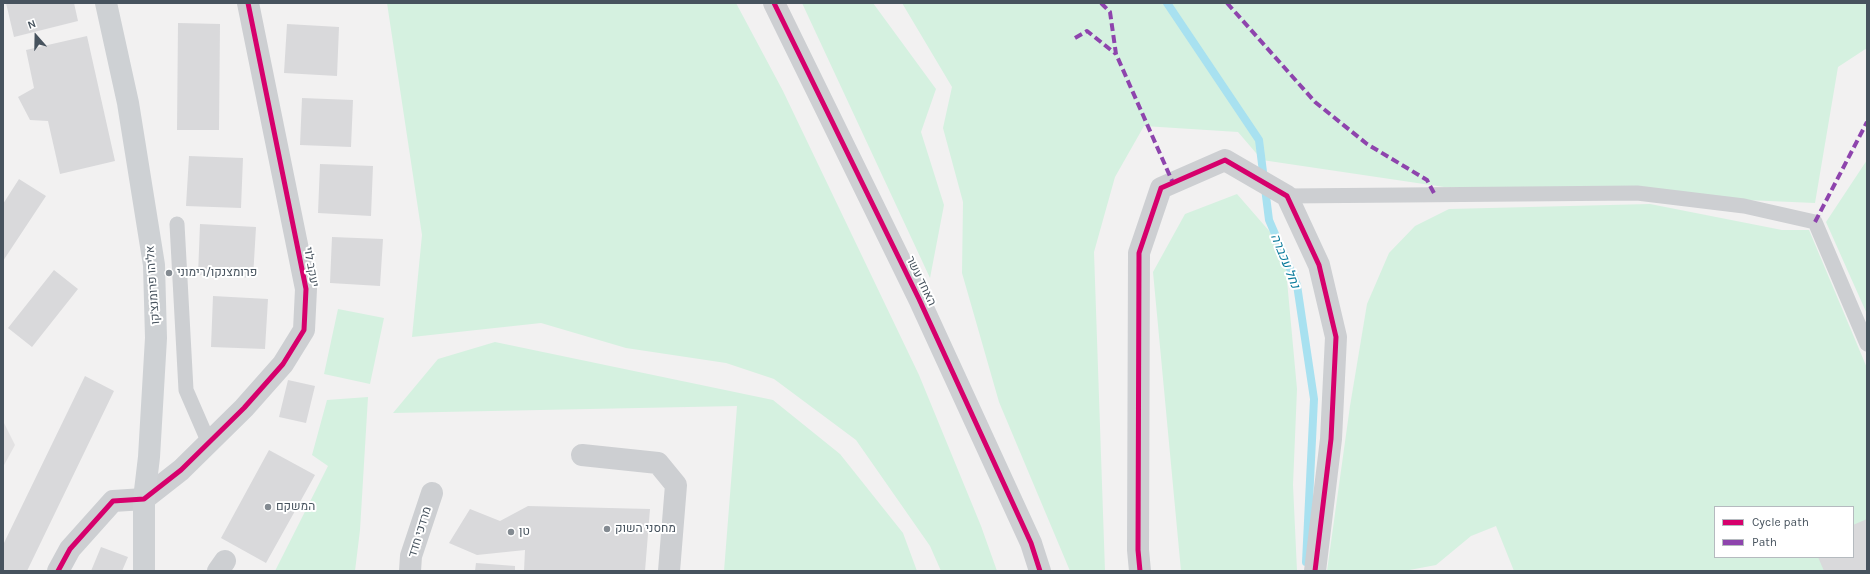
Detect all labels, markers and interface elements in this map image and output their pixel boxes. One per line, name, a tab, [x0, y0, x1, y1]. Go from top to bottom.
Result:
north arrow	[16, 16, 56, 56]
text: N	[26, 17, 38, 32]
water label: נחל עכברה	[1267, 231, 1303, 291]
street label: אליהו פרומנצ'קו	[143, 245, 163, 325]
street label: יעקב לוי	[300, 246, 322, 288]
street label: האחד עשר	[903, 254, 939, 308]
place label: פרומצנקו/רימוני	[177, 266, 257, 280]
marker: פרומצנקו/רימוני	[164, 268, 174, 278]
place label: המשקם	[276, 500, 315, 514]
marker: המשקם	[263, 502, 273, 512]
street label: מרדכי חדד	[405, 505, 435, 559]
legend	[1714, 506, 1854, 558]
text: Cycle path	[1752, 515, 1809, 529]
place label: מחסני השוק	[615, 522, 676, 536]
marker: מחסני השוק	[602, 524, 612, 534]
place label: טן	[519, 525, 530, 539]
marker: טן	[506, 527, 516, 537]
text: Path	[1752, 535, 1777, 549]

